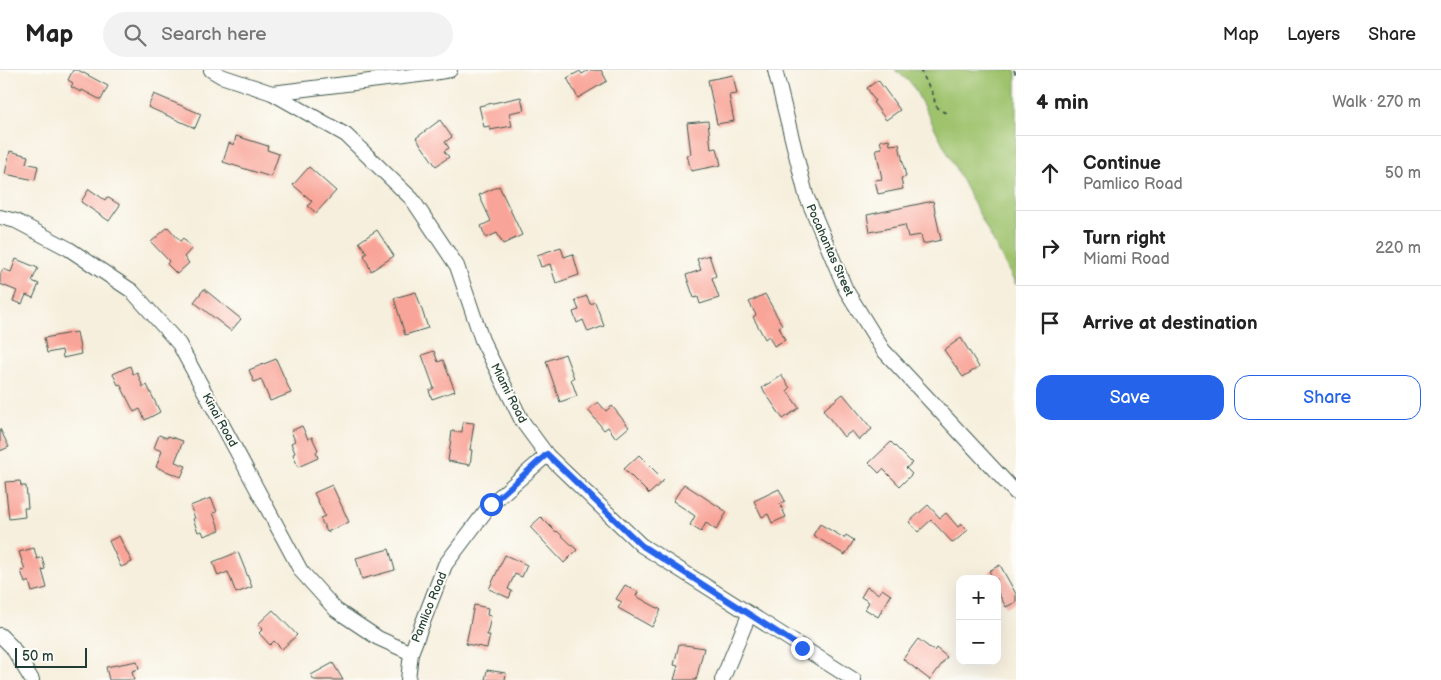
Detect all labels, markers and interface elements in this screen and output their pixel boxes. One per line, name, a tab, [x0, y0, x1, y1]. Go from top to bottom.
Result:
search box	[103, 12, 453, 57]
text: Map	[25, 20, 73, 49]
icon: search	[121, 21, 149, 49]
text: Search here	[161, 23, 267, 46]
text: Map	[1223, 24, 1259, 45]
text: Layers	[1287, 24, 1340, 45]
text: Share	[1368, 24, 1416, 45]
text: 4 min	[1036, 90, 1089, 115]
text: Walk · 270 m	[1332, 93, 1421, 112]
text: Continue	[1083, 152, 1161, 175]
icon: ahead	[1036, 159, 1064, 187]
text: 50 m	[1385, 164, 1421, 183]
text: Pamlico Road	[1083, 175, 1183, 194]
street label: Pocahantas Street	[803, 202, 857, 299]
text: Turn right	[1083, 227, 1166, 250]
icon: right	[1036, 234, 1064, 262]
text: 220 m	[1375, 239, 1421, 258]
text: Miami Road	[1083, 250, 1170, 269]
icon: arrive	[1036, 309, 1064, 337]
text: Arrive at destination	[1083, 312, 1258, 335]
street label: Miami Road	[487, 361, 530, 426]
button: Save	[1036, 375, 1224, 420]
button: Share	[1234, 375, 1421, 420]
street label: Kinai Road	[199, 391, 241, 450]
route start	[480, 493, 503, 516]
street label: Pamlico Road	[409, 570, 450, 645]
map controls	[956, 575, 1001, 665]
button: +	[956, 575, 1001, 620]
button: −	[956, 620, 1001, 665]
route end	[791, 637, 814, 660]
scale bar	[15, 645, 88, 668]
text: 50 m	[22, 648, 54, 665]

